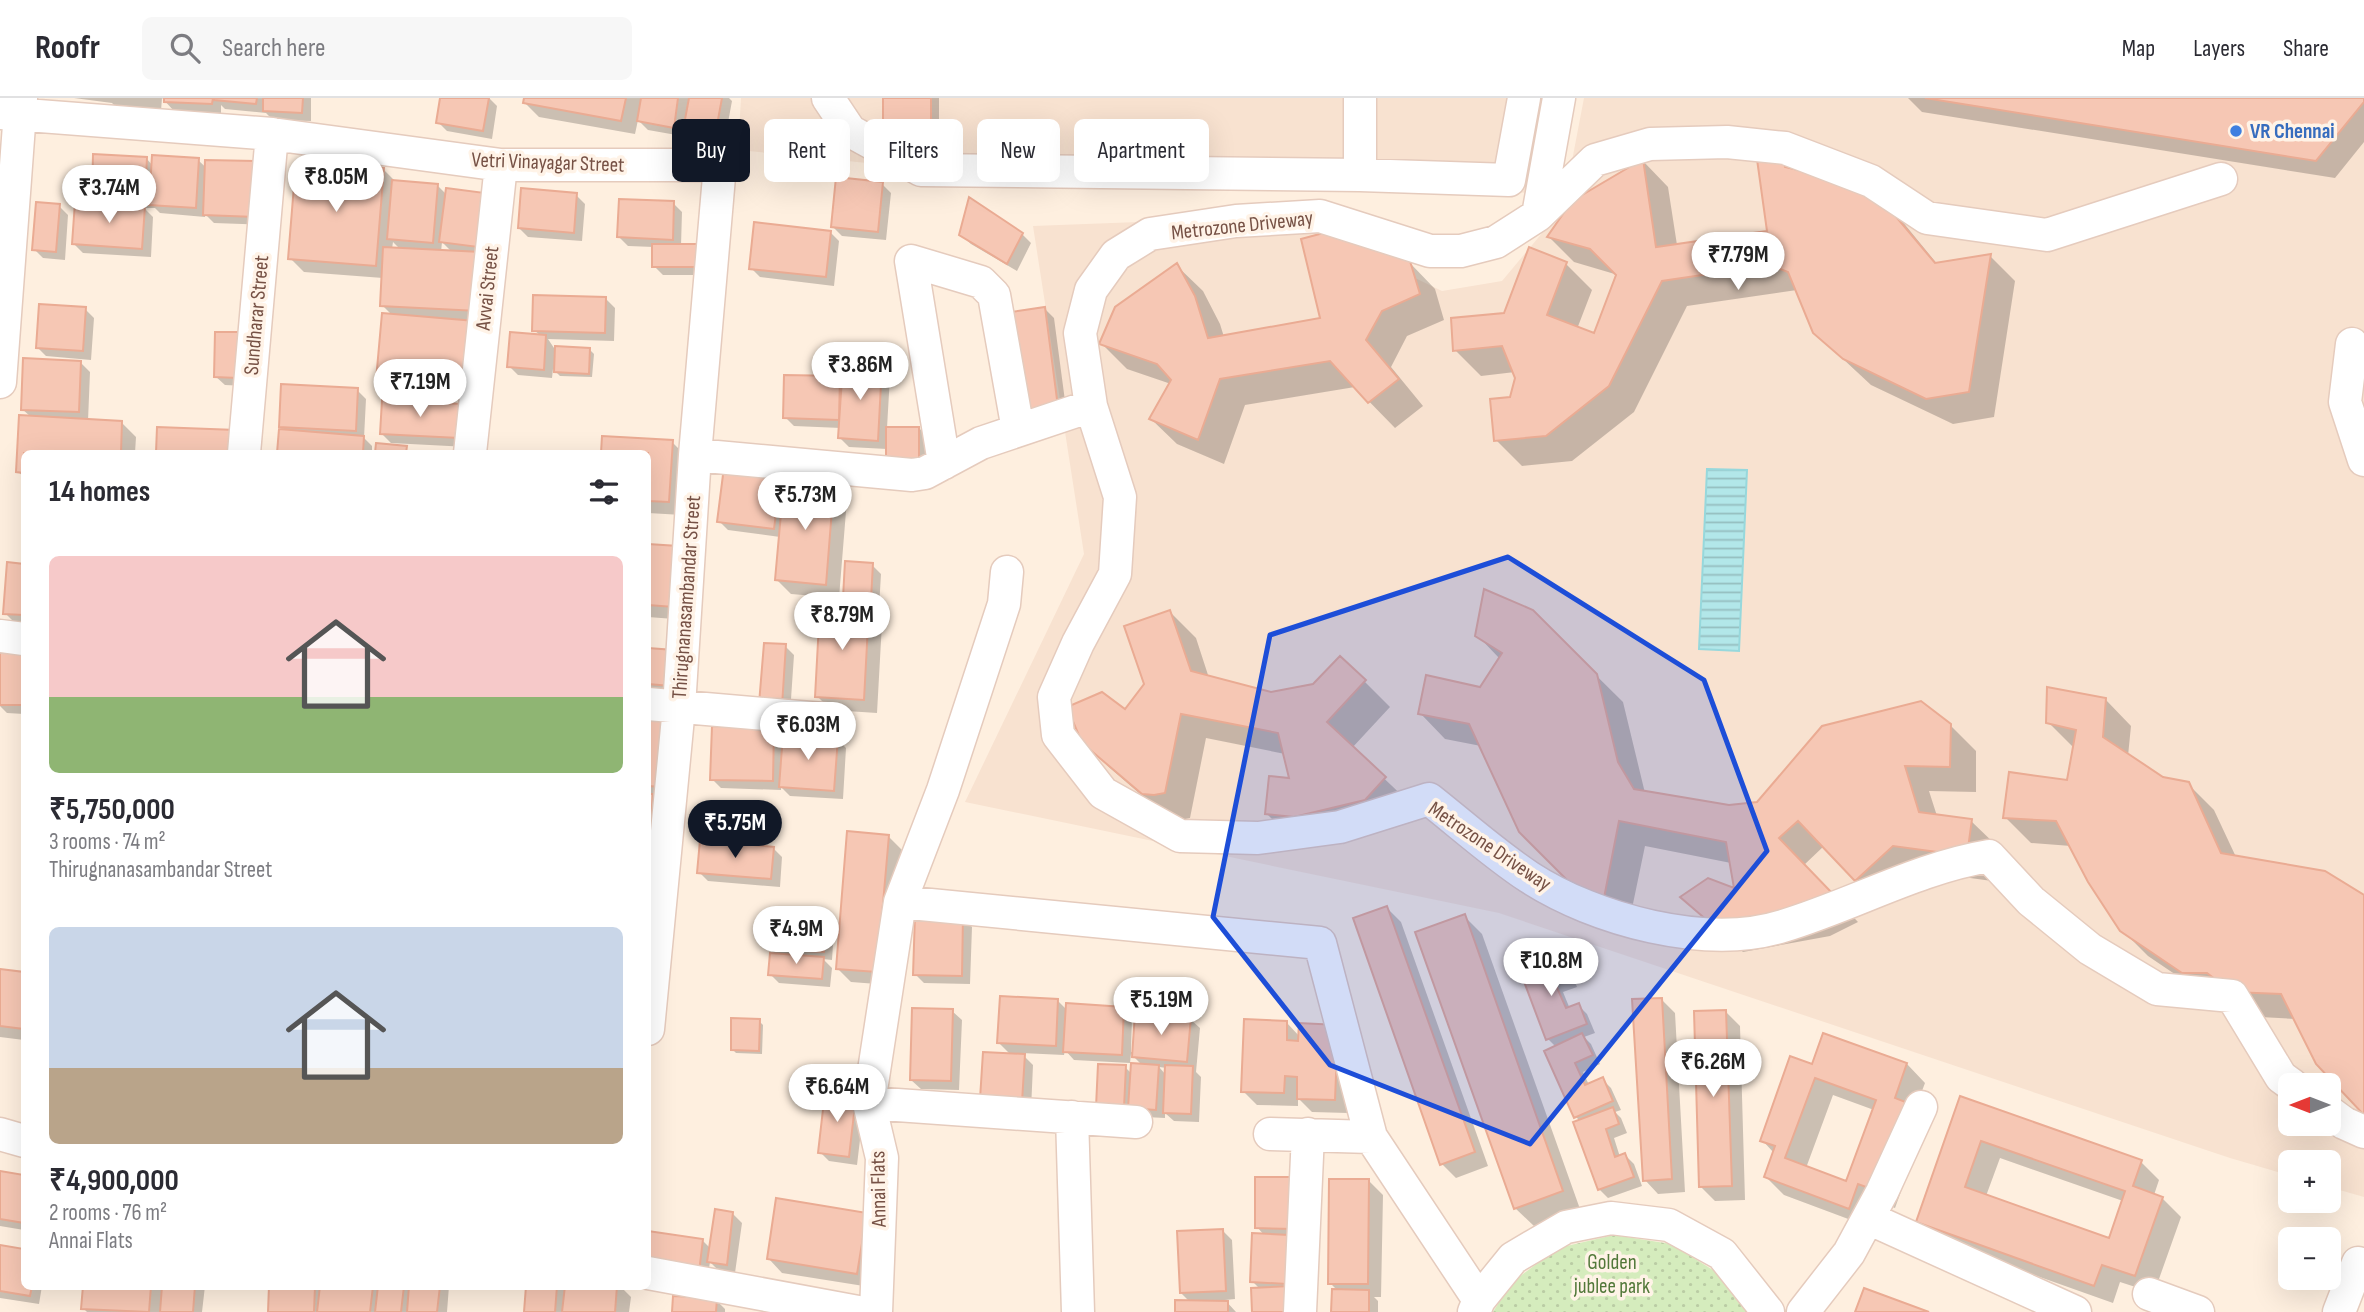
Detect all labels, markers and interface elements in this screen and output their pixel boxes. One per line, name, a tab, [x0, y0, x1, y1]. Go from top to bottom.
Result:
search box	[142, 17, 632, 80]
text: Roofr	[35, 28, 100, 68]
icon: search	[166, 29, 204, 67]
text: Search here	[222, 33, 325, 64]
text: Map	[2122, 34, 2155, 63]
text: Layers	[2193, 34, 2245, 63]
text: Share	[2283, 34, 2329, 63]
chip: Buy	[672, 119, 750, 182]
chip: Rent	[764, 119, 850, 182]
chip: Filters	[864, 119, 963, 182]
chip: New	[977, 119, 1060, 182]
chip: Apartment	[1074, 119, 1209, 182]
place label: VR Chennai	[2250, 119, 2335, 144]
marker: VR Chennai	[2228, 123, 2244, 139]
street label: Vetri Vinayagar Street	[471, 147, 625, 178]
pin: ₹8.05M	[279, 155, 393, 214]
text: ₹8.05M	[304, 163, 368, 191]
pin: ₹3.74M	[52, 166, 166, 225]
text: ₹3.74M	[78, 174, 140, 202]
street label: Metrozone Driveway	[1170, 206, 1314, 245]
pin: ₹7.79M	[1681, 232, 1795, 292]
text: ₹7.79M	[1708, 241, 1768, 269]
street label: Avvai Street	[471, 245, 504, 332]
street label: Sundharar Street	[239, 254, 274, 376]
pin: ₹3.86M	[803, 342, 917, 402]
text: ₹3.86M	[828, 351, 892, 379]
pin: ₹7.19M	[363, 360, 477, 419]
text: ₹7.19M	[390, 368, 450, 396]
pin: ₹5.73M	[748, 472, 862, 532]
icon: filters	[585, 473, 623, 511]
text: 14 homes	[49, 474, 150, 510]
text: ₹5.73M	[774, 481, 836, 509]
street label: Thirugnanasambandar Street	[667, 494, 706, 700]
pin: ₹8.79M	[785, 592, 899, 652]
icon: home	[273, 601, 399, 727]
text: ₹8.79M	[810, 601, 874, 629]
pin: ₹6.03M	[751, 702, 865, 762]
text: ₹6.03M	[776, 711, 840, 739]
text: ₹5,750,000	[49, 792, 175, 828]
street label: Metrozone Driveway	[1424, 796, 1556, 897]
pin: ₹5.75M	[678, 800, 792, 860]
text: ₹5.75M	[704, 809, 766, 837]
text: 3 rooms · 74 m²	[49, 828, 166, 856]
text: Thirugnanasambandar Street	[49, 856, 272, 884]
pin: ₹4.9M	[747, 906, 845, 966]
text: ₹4.9M	[769, 915, 823, 943]
pin: ₹10.8M	[1494, 939, 1608, 998]
text: ₹10.8M	[1519, 947, 1583, 975]
icon: home	[273, 972, 399, 1098]
pin: ₹5.19M	[1104, 978, 1218, 1037]
text: ₹5.19M	[1129, 986, 1193, 1014]
pin: ₹6.26M	[1656, 1040, 1770, 1099]
text: ₹6.26M	[1681, 1048, 1745, 1076]
pin: ₹6.64M	[780, 1065, 894, 1124]
text: ₹6.64M	[805, 1073, 869, 1101]
north arrow	[2278, 1073, 2342, 1136]
map controls	[2278, 1073, 2341, 1290]
button: +	[2278, 1150, 2341, 1213]
street label: Annai Flats	[865, 1151, 892, 1228]
text: ₹4,900,000	[49, 1163, 179, 1199]
text: 2 rooms · 76 m²	[49, 1199, 167, 1227]
text: Annai Flats	[49, 1227, 133, 1255]
button: −	[2278, 1227, 2341, 1290]
park label: Golden jublee park	[1573, 1250, 1650, 1299]

